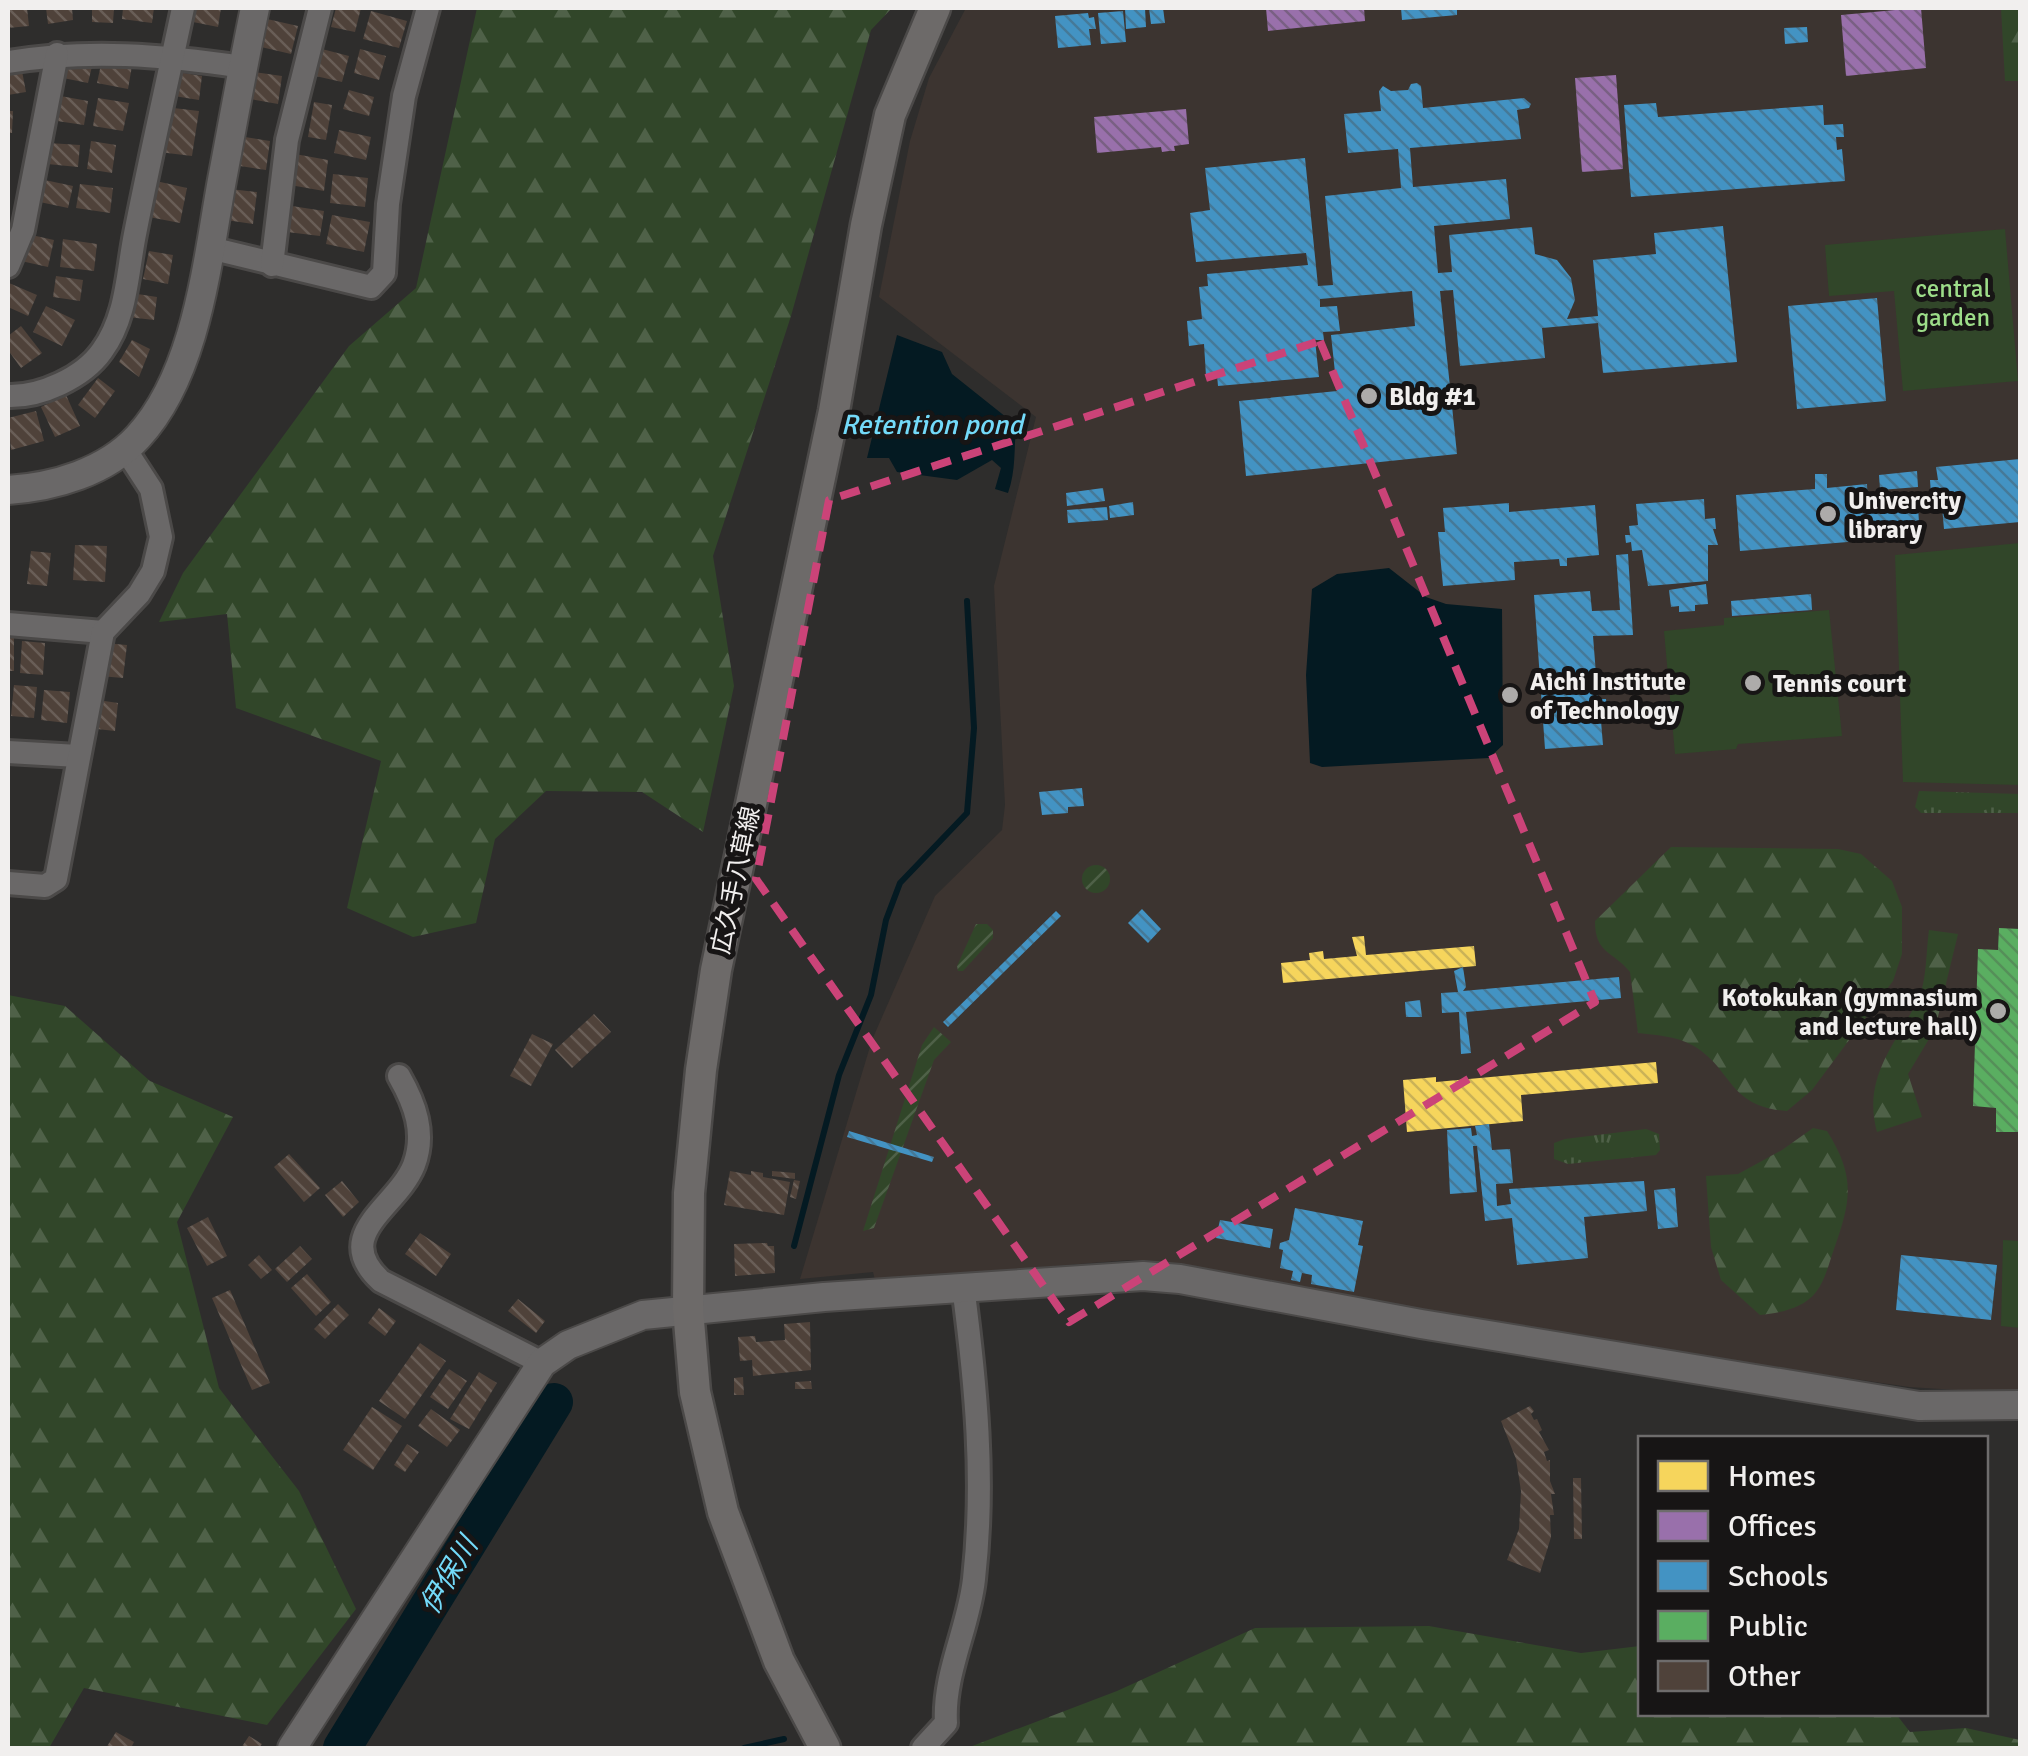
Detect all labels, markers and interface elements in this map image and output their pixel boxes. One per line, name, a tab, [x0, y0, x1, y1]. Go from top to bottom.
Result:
park label: central garden	[1915, 273, 1991, 333]
place label: Bldg #1	[1389, 381, 1476, 412]
marker: Bldg #1	[1358, 385, 1380, 407]
water label: Retention pond	[841, 408, 1026, 442]
place label: Univercity library	[1848, 485, 1962, 545]
marker: Univercity library	[1817, 503, 1839, 525]
place label: Aichi Institute of Technology	[1530, 666, 1686, 726]
place label: Tennis court	[1773, 668, 1906, 699]
marker: Tennis court	[1742, 672, 1764, 694]
marker: Aichi Institute of Technology	[1499, 684, 1521, 706]
street label: 広久手八草線	[705, 804, 766, 957]
place label: Kotokukan (gymnasium and lecture hall)	[1722, 982, 1978, 1042]
marker: Kotokukan (gymnasium and lecture hall)	[1987, 1000, 2009, 1022]
legend	[1638, 1436, 1988, 1716]
text: Homes	[1728, 1458, 1816, 1495]
text: Offices	[1728, 1508, 1817, 1545]
water label: 伊保川	[413, 1528, 487, 1620]
text: Schools	[1728, 1558, 1828, 1595]
text: Public	[1728, 1608, 1808, 1645]
text: Other	[1728, 1658, 1801, 1695]

